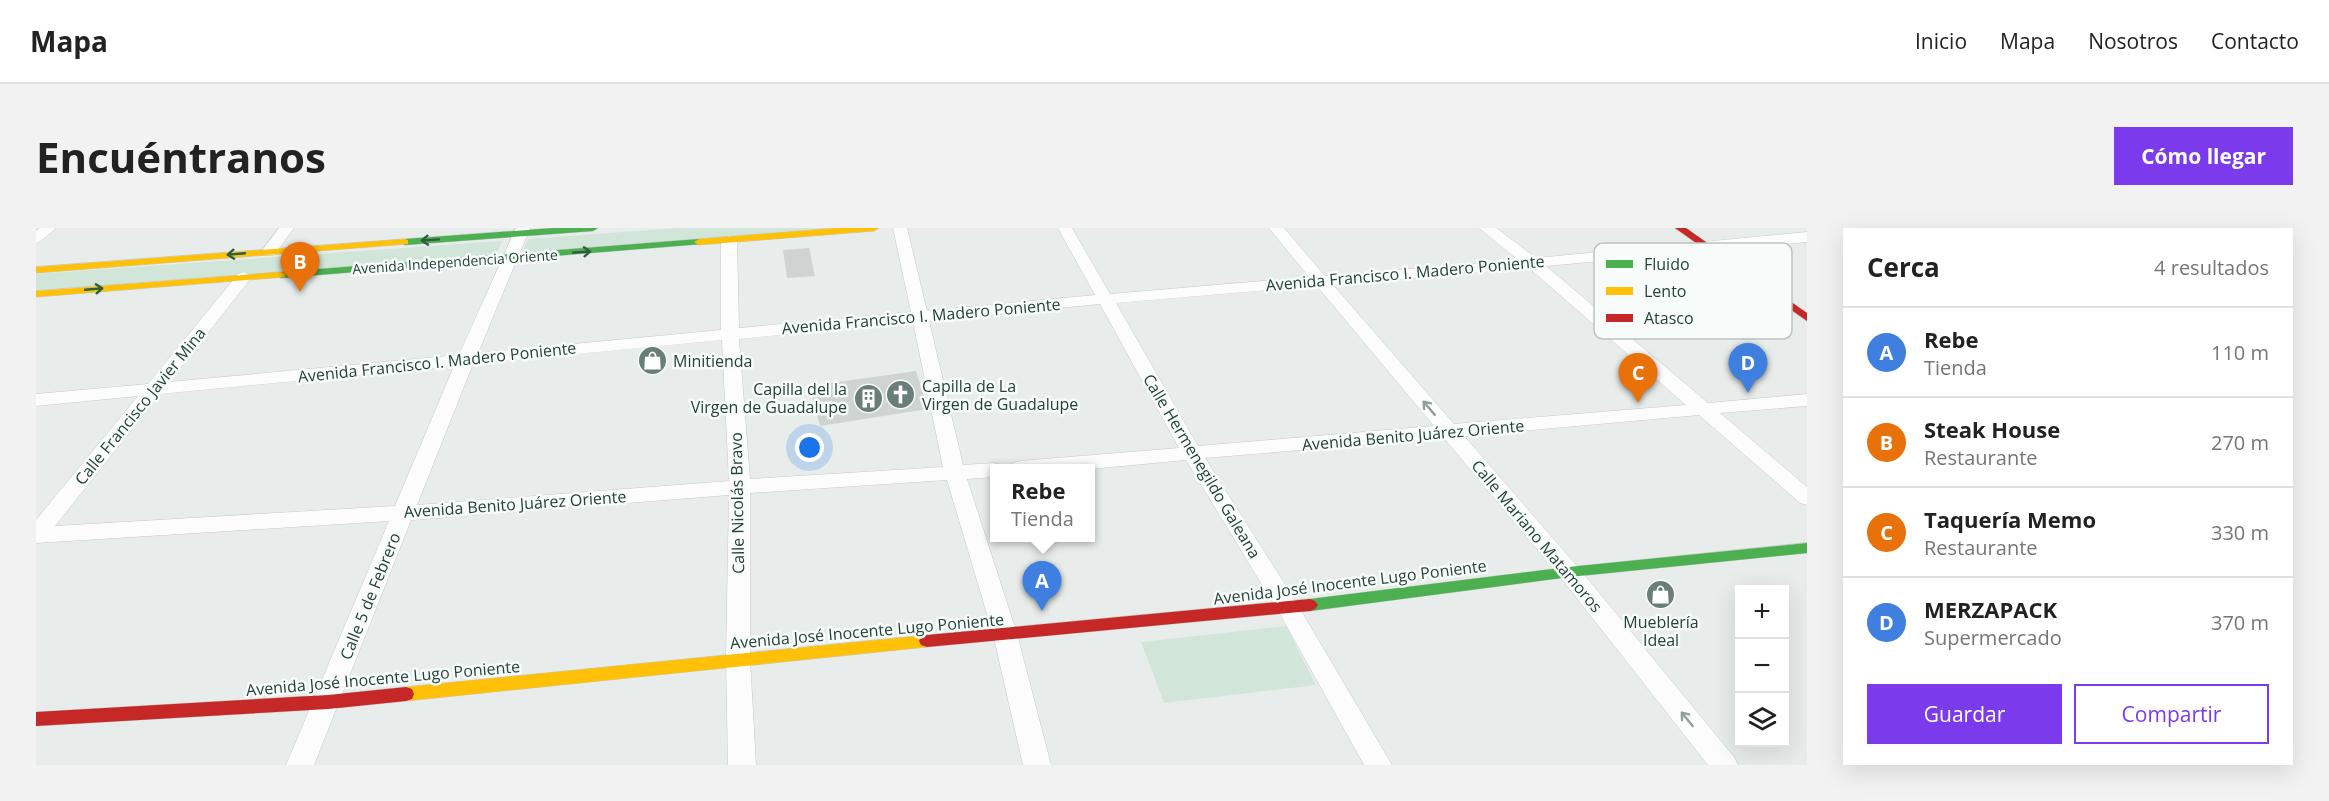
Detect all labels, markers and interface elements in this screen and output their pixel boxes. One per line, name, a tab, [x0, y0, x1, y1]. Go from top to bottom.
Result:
text: Mapa	[30, 22, 108, 60]
text: Inicio	[1915, 27, 1967, 55]
text: Mapa	[2000, 27, 2055, 55]
text: Nosotros	[2088, 27, 2178, 55]
text: Contacto	[2211, 27, 2299, 55]
button: Cómo llegar	[2114, 127, 2293, 185]
text: Encuéntranos	[36, 128, 326, 185]
one-way arrow	[421, 235, 441, 246]
pin: B	[280, 242, 320, 292]
legend	[1594, 243, 1792, 339]
street label: Avenida Independencia Oriente	[352, 245, 558, 278]
one-way arrow	[571, 247, 591, 258]
one-way arrow	[226, 249, 246, 260]
text: Cerca	[1867, 249, 1940, 285]
street label: Avenida Francisco I. Madero Poniente	[1265, 250, 1545, 296]
text: Fluido	[1644, 253, 1690, 275]
text: 4 resultados	[2154, 254, 2269, 281]
text: Lento	[1644, 280, 1686, 302]
one-way arrow	[84, 284, 104, 295]
street label: Avenida Francisco I. Madero Poniente	[781, 293, 1061, 339]
text: Atasco	[1644, 307, 1694, 329]
street label: Calle Francisco Javier Mina	[70, 323, 210, 489]
text: Rebe	[1924, 324, 1978, 354]
street label: Avenida Francisco I. Madero Poniente	[297, 336, 577, 388]
text: A	[1880, 339, 1893, 366]
text: 110 m	[2211, 339, 2269, 366]
pin: D	[1728, 344, 1768, 393]
shop icon: Minitienda	[636, 345, 668, 377]
place label: Minitienda	[673, 350, 753, 372]
pin: C	[1618, 354, 1658, 403]
text: Tienda	[1924, 354, 1987, 381]
street label: Calle Hermenegildo Galeana	[1138, 370, 1266, 562]
place label: Capilla de La Virgen de Guadalupe	[922, 375, 1078, 415]
place label: Capilla del la Virgen de Guadalupe	[691, 378, 847, 418]
church icon: Capilla de La Virgen de Guadalupe	[885, 379, 917, 411]
building icon: Capilla del la Virgen de Guadalupe	[852, 382, 884, 414]
one-way arrow	[1422, 400, 1435, 416]
street label: Avenida Benito Juárez Oriente	[1301, 414, 1525, 456]
text: Steak House	[1924, 414, 2060, 444]
text: B	[1880, 429, 1893, 456]
text: 270 m	[2211, 429, 2269, 456]
street label: Calle Nicolás Bravo	[725, 432, 749, 574]
your location	[795, 433, 824, 462]
text: Restaurante	[1924, 444, 2038, 471]
street label: Calle Mariano Matamoros	[1467, 455, 1607, 617]
popup	[990, 464, 1095, 542]
text: Rebe	[1011, 475, 1065, 505]
street label: Avenida Benito Juárez Oriente	[403, 485, 627, 523]
text: Taquería Memo	[1924, 504, 2096, 534]
text: Tienda	[1011, 505, 1074, 532]
text: C	[1880, 519, 1893, 546]
text: 330 m	[2211, 519, 2269, 546]
street label: Calle 5 de Febrero	[334, 529, 406, 663]
text: Restaurante	[1924, 534, 2038, 561]
street label: Avenida José Inocente Lugo Poniente	[1212, 554, 1488, 610]
pin: A	[1022, 562, 1062, 611]
shop icon: Mueblería Ideal	[1645, 578, 1677, 610]
map controls	[1735, 585, 1789, 747]
button: +	[1735, 585, 1789, 639]
text: MERZAPACK	[1924, 594, 2057, 624]
street label: Avenida José Inocente Lugo Poniente	[729, 608, 1005, 654]
text: D	[1879, 609, 1894, 636]
text: 370 m	[2211, 609, 2269, 636]
place label: Mueblería Ideal	[1623, 611, 1699, 651]
text: Supermercado	[1924, 624, 2062, 651]
button: −	[1735, 639, 1789, 693]
street label: Avenida José Inocente Lugo Poniente	[245, 655, 521, 701]
button: Guardar	[1867, 684, 2062, 744]
button: Compartir	[2074, 684, 2269, 744]
button: layers	[1735, 693, 1789, 747]
one-way arrow	[1681, 712, 1694, 728]

